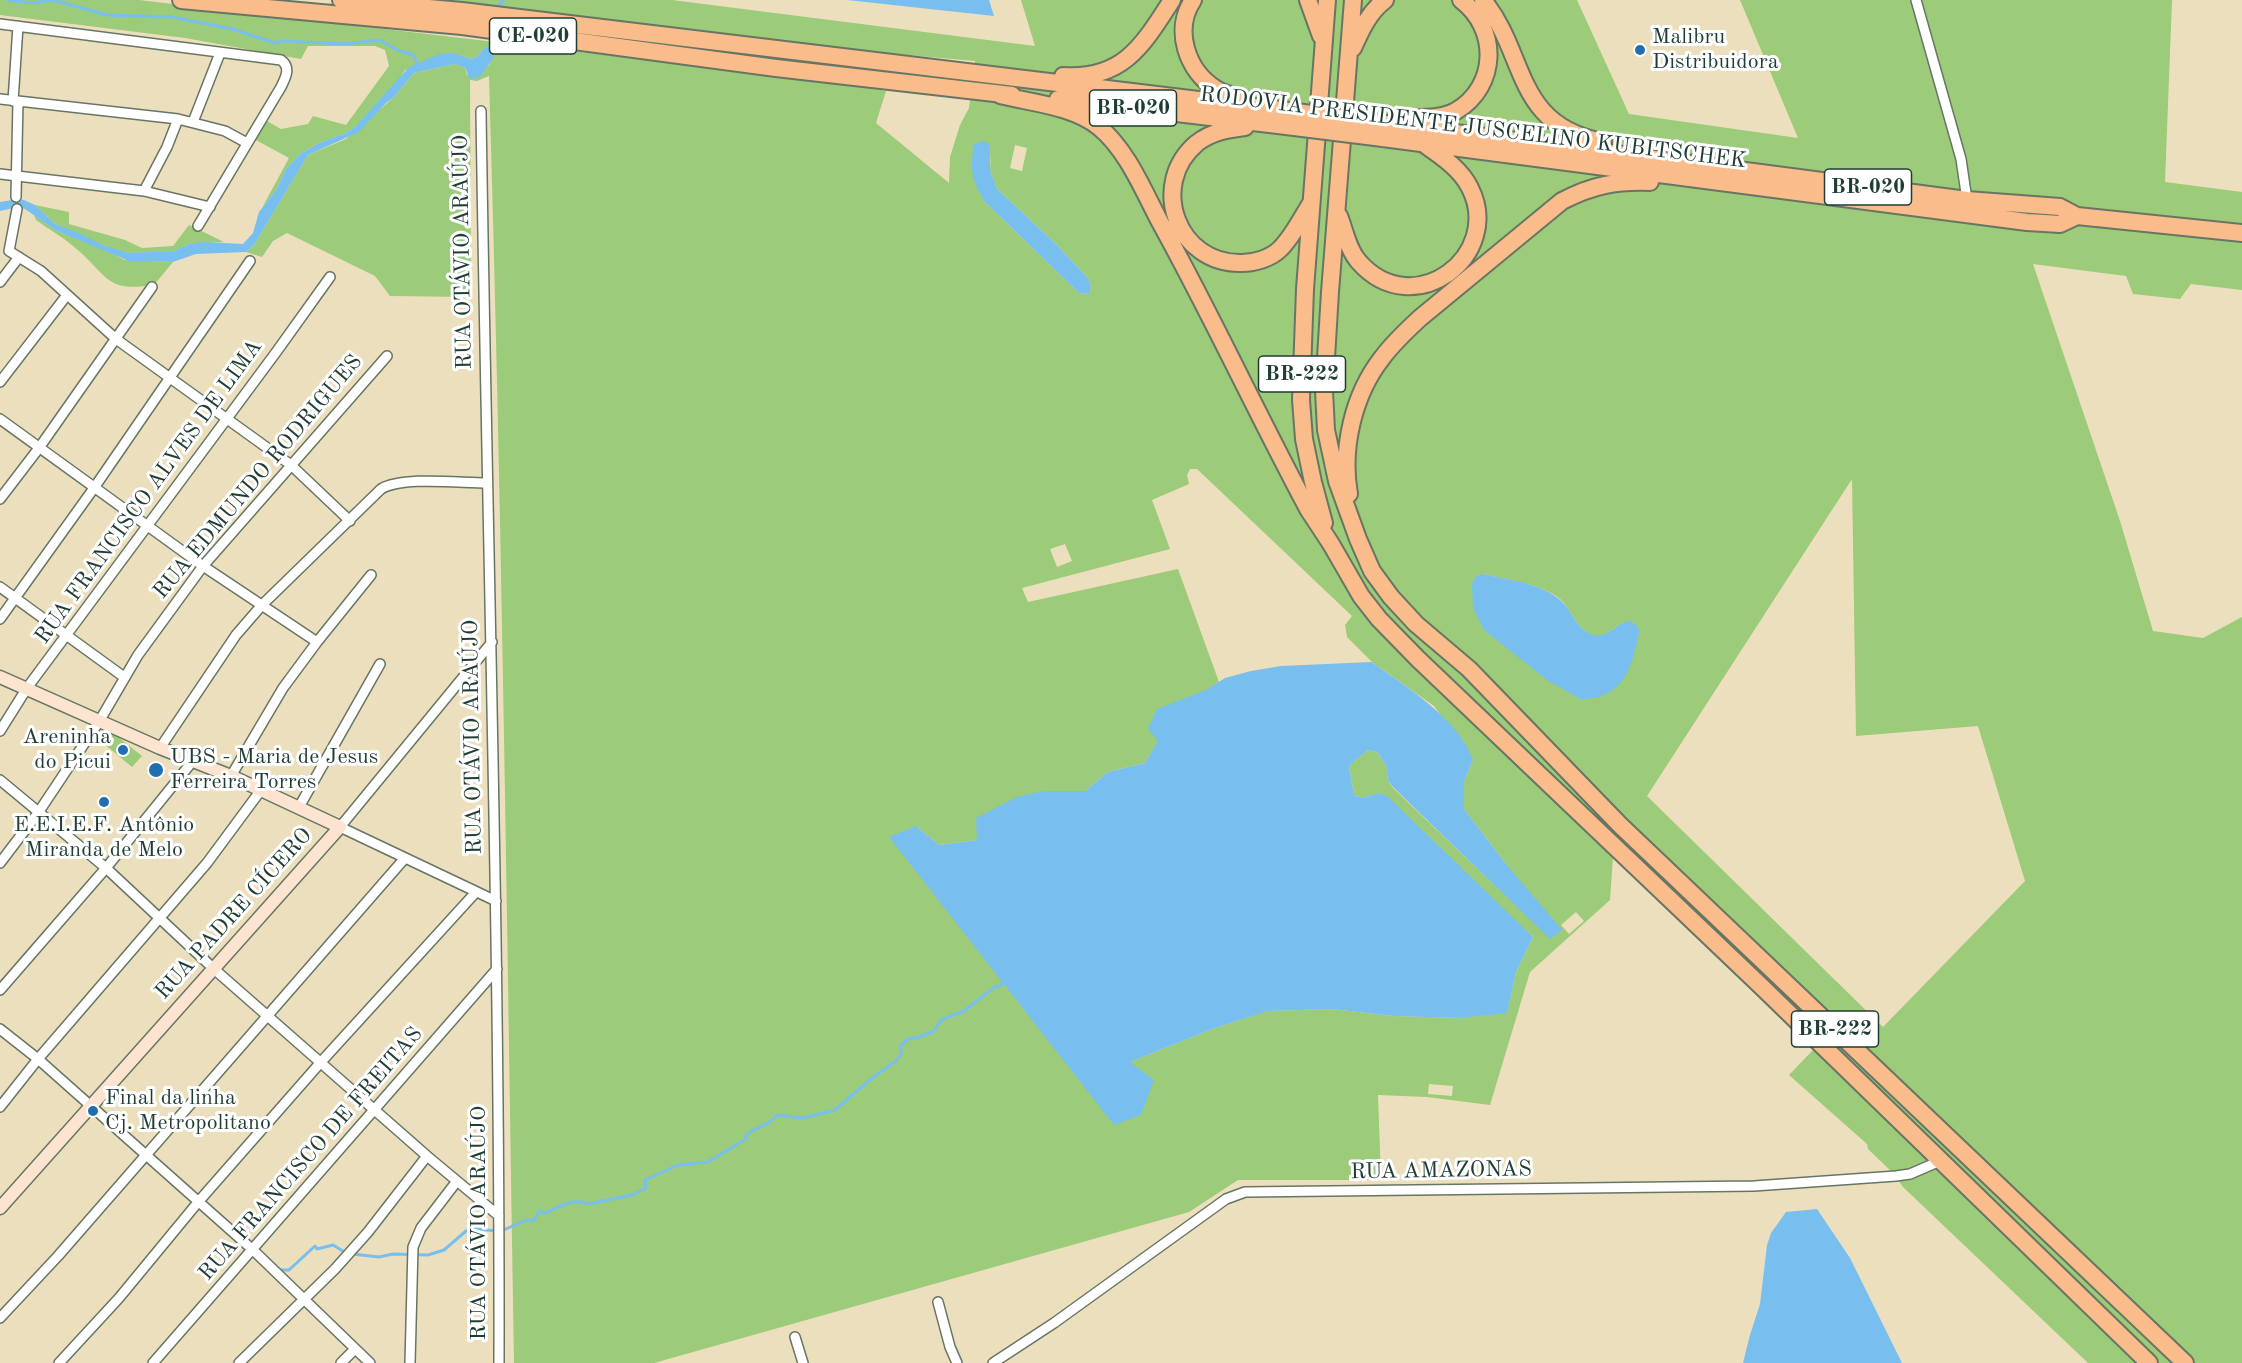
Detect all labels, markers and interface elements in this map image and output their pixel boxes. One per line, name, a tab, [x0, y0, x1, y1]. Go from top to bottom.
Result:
road number: CE-020	[490, 18, 576, 54]
place label: Malibru Distribuidora	[1652, 24, 1779, 76]
marker: Malibru Distribuidora	[1633, 43, 1647, 57]
street label: RODOVIA PRESIDENTE JUSCELINO KUBITSCHEK	[1198, 81, 1748, 175]
road number: BR-020	[1090, 90, 1176, 126]
street label: RUA OTÁVIO ARAÚJO	[448, 134, 478, 370]
road number: BR-020	[1824, 169, 1912, 205]
street label: RUA FRANCISCO ALVES DE LIMA	[30, 335, 268, 649]
street label: RUA EDMUNDO RODRIGUES	[148, 349, 368, 605]
road number: BR-222	[1258, 356, 1346, 392]
street label: RUA OTÁVIO ARAÚJO	[458, 619, 488, 855]
place label: Areninha do Picui	[23, 724, 111, 776]
marker: Areninha do Picui	[116, 743, 130, 757]
place label: UBS - Maria de Jesus Ferreira Torres	[170, 744, 378, 796]
marker: UBS - Maria de Jesus Ferreira Torres	[147, 761, 165, 779]
marker: E.E.I.E.F. Antônio Miranda de Melo	[97, 795, 111, 809]
place label: E.E.I.E.F. Antônio Miranda de Melo	[14, 812, 194, 864]
street label: RUA PADRE CÍCERO	[150, 823, 318, 1005]
road number: BR-222	[1792, 1011, 1878, 1047]
street label: RUA FRANCISCO DE FREITAS	[193, 1022, 429, 1286]
place label: Final da linha Cj. Metropolitano	[105, 1085, 271, 1136]
marker: Final da linha Cj. Metropolitano	[86, 1104, 100, 1118]
street label: RUA OTÁVIO ARAÚJO	[466, 1106, 492, 1340]
street label: RUA AMAZONAS	[1350, 1156, 1532, 1186]

